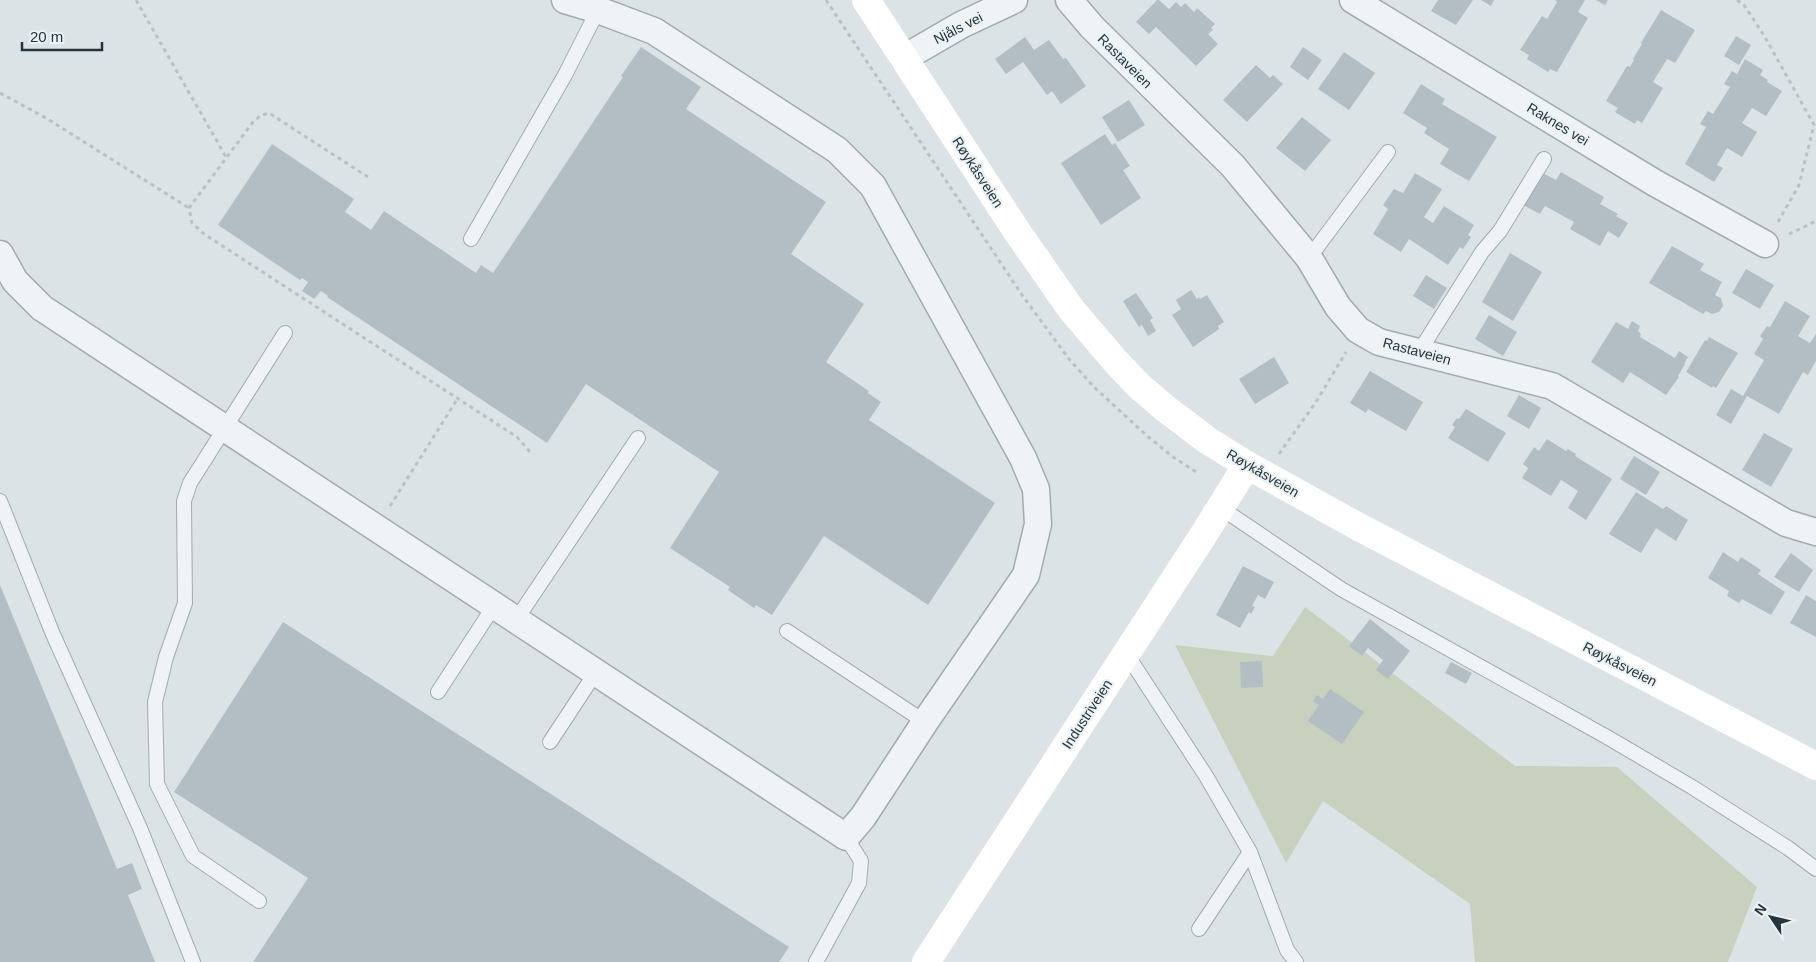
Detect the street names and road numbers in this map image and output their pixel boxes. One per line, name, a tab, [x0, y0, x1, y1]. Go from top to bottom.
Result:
street label: Njåls vei	[931, 9, 985, 47]
street label: Rastaveien	[1095, 31, 1155, 91]
street label: Raknes vei	[1524, 99, 1592, 149]
street label: Røykåsveien	[949, 134, 1007, 210]
street label: Rastaveien	[1381, 334, 1453, 368]
street label: Røykåsveien	[1224, 446, 1302, 500]
street label: Røykåsveien	[1580, 639, 1660, 689]
street label: Industriveien	[1059, 676, 1115, 752]

